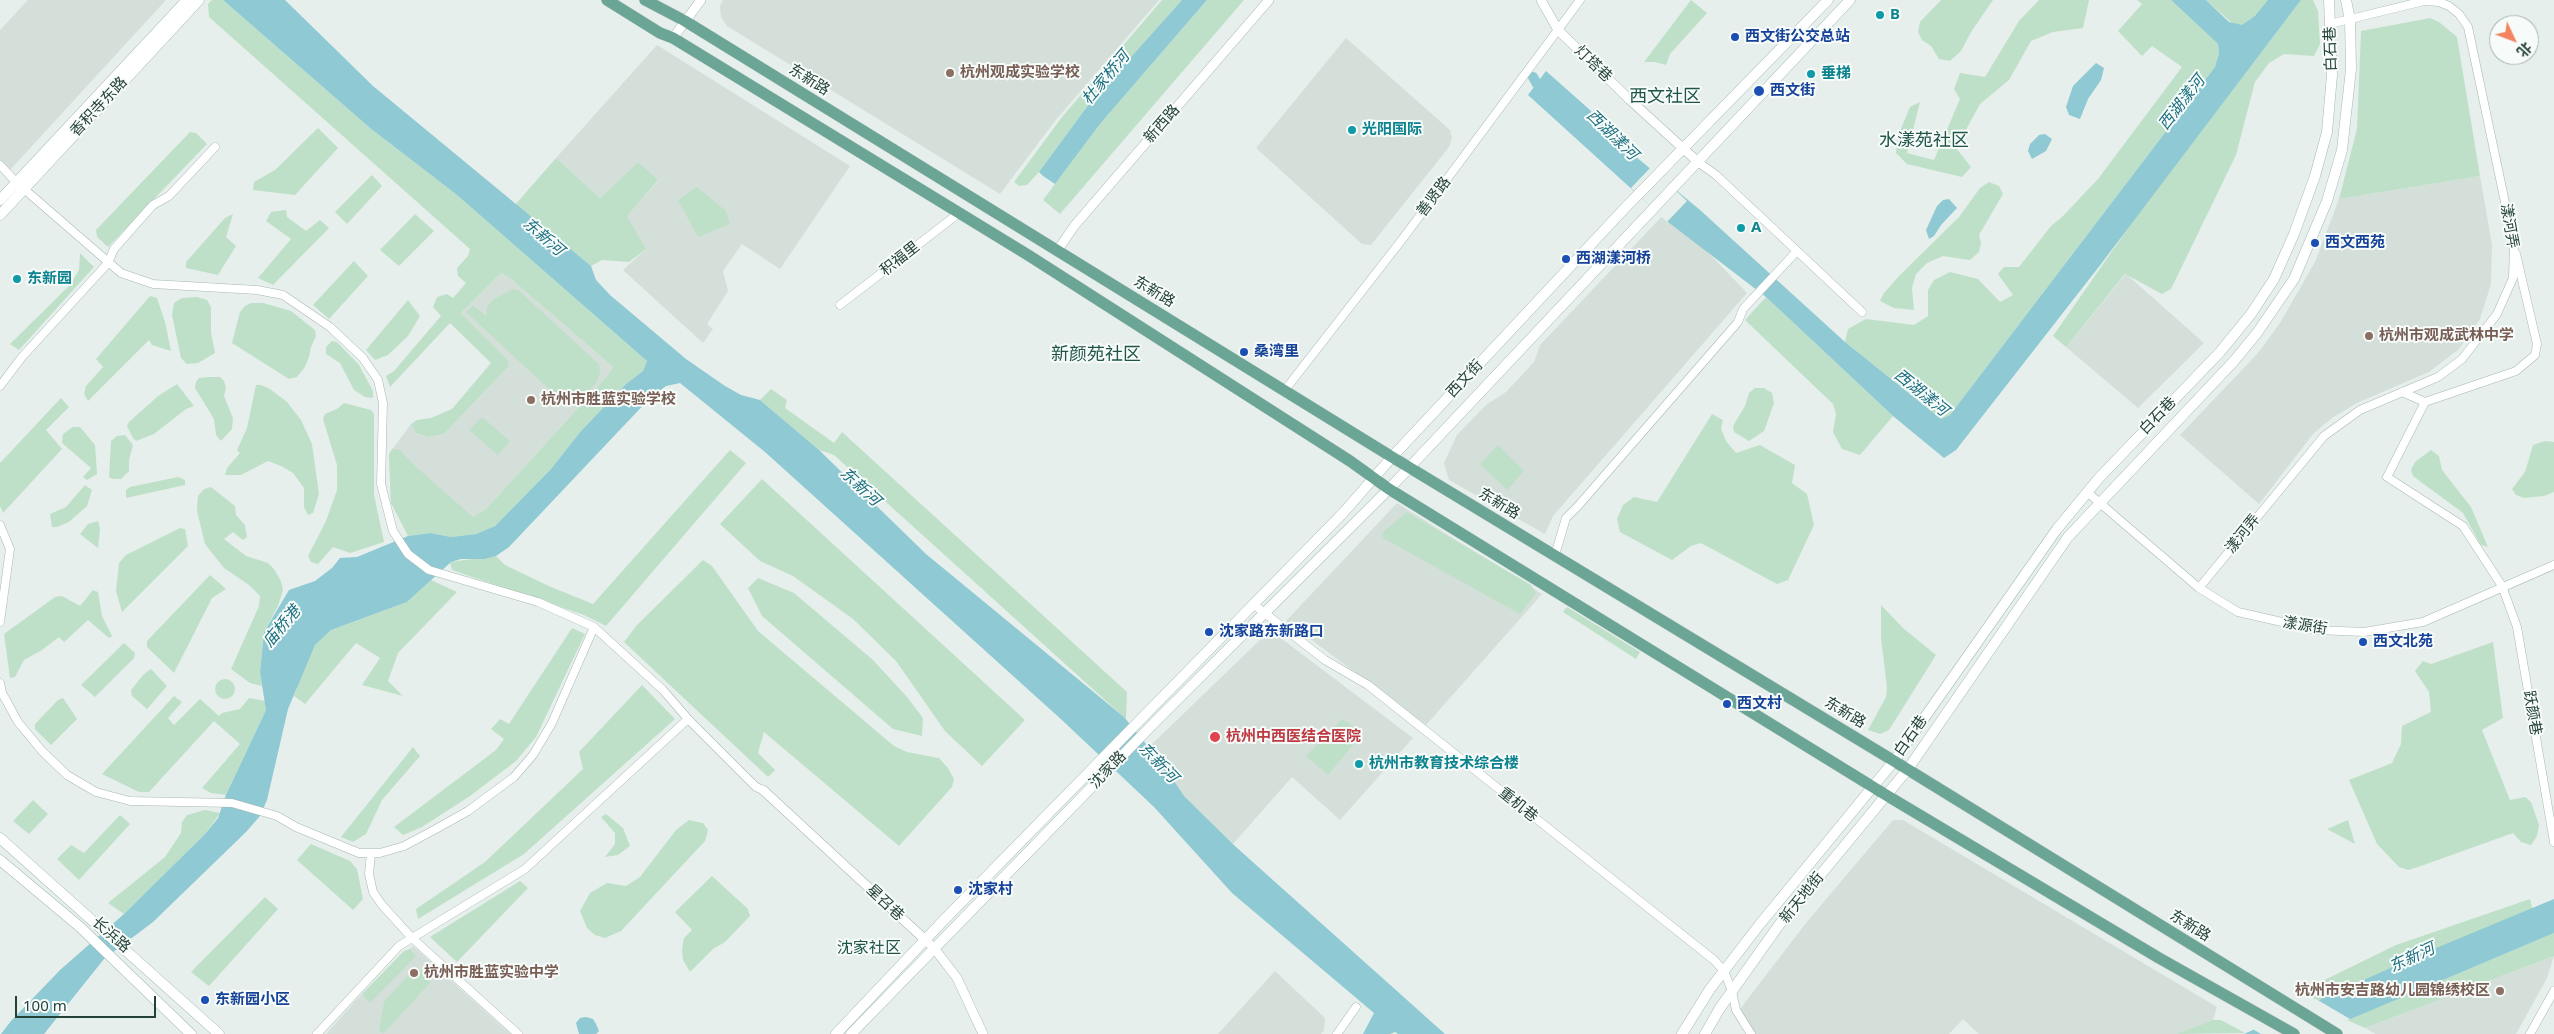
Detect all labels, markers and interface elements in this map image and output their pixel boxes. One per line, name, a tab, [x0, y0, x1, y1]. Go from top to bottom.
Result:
place label: B	[1890, 6, 1900, 24]
marker: B	[1874, 9, 1886, 21]
north arrow	[2489, 15, 2539, 65]
street label: 白石巷	[2321, 26, 2341, 72]
place label: 西文街公交总站	[1745, 28, 1850, 46]
marker: 西文街公交总站	[1729, 31, 1741, 43]
text: 北	[2513, 38, 2536, 61]
street label: 灯塔巷	[1571, 42, 1615, 86]
water label: 杜家桥河	[1078, 47, 1134, 109]
street label: 东新路	[785, 60, 833, 100]
place label: 杭州观成实验学校	[960, 64, 1080, 82]
place label: 垂梯	[1821, 65, 1851, 83]
marker: 杭州观成实验学校	[944, 67, 956, 79]
marker: 垂梯	[1805, 68, 1817, 80]
water label: 西湖漾河	[2155, 72, 2209, 134]
street label: 香积寺东路	[67, 73, 131, 141]
place label: 西文街	[1770, 82, 1815, 100]
marker: 西文街	[1752, 84, 1766, 98]
district label: 西文社区	[1629, 86, 1701, 108]
street label: 新西路	[1140, 101, 1184, 147]
water label: 西湖漾河	[1582, 106, 1642, 164]
place label: 光阳国际	[1362, 121, 1422, 139]
marker: 光阳国际	[1346, 124, 1358, 136]
district label: 水漾苑社区	[1879, 130, 1969, 152]
street label: 善贤路	[1413, 174, 1455, 220]
street label: 漾河弄	[2496, 202, 2522, 250]
water label: 东新河	[519, 214, 567, 260]
place label: A	[1751, 219, 1761, 237]
marker: A	[1735, 222, 1747, 234]
place label: 西文西苑	[2325, 234, 2385, 252]
marker: 西文西苑	[2309, 237, 2321, 249]
street label: 积福里	[877, 238, 923, 280]
place label: 西湖漾河桥	[1576, 250, 1651, 268]
marker: 西湖漾河桥	[1560, 253, 1572, 265]
place label: 东新园	[27, 270, 72, 288]
marker: 东新园	[11, 273, 23, 285]
street label: 东新路	[1130, 273, 1178, 311]
place label: 杭州市观成武林中学	[2379, 327, 2514, 345]
marker: 杭州市观成武林中学	[2363, 330, 2375, 342]
place label: 桑湾里	[1254, 343, 1299, 361]
district label: 新颜苑社区	[1051, 344, 1141, 366]
marker: 桑湾里	[1238, 346, 1250, 358]
street label: 西文街	[1443, 356, 1487, 402]
water label: 西湖漾河	[1890, 365, 1952, 421]
place label: 杭州市胜蓝实验学校	[541, 391, 676, 409]
marker: 杭州市胜蓝实验学校	[525, 394, 537, 406]
street label: 白石巷	[2136, 394, 2180, 438]
water label: 东新河	[836, 464, 884, 510]
street label: 东新路	[1475, 485, 1523, 523]
street label: 漾河弄	[2222, 511, 2264, 557]
water label: 庙桥港	[259, 602, 305, 652]
street label: 漾源街	[2281, 614, 2329, 638]
place label: 沈家路东新路口	[1219, 623, 1324, 641]
marker: 沈家路东新路口	[1203, 626, 1215, 638]
place label: 西文北苑	[2373, 633, 2433, 651]
marker: 西文北苑	[2357, 636, 2369, 648]
street label: 跃颜巷	[2519, 689, 2545, 737]
street label: 东新路	[1821, 694, 1869, 732]
place label: 西文村	[1737, 695, 1782, 713]
marker: 西文村	[1721, 698, 1733, 710]
street label: 白石巷	[1891, 712, 1931, 760]
place label: 杭州中西医结合医院	[1226, 728, 1361, 746]
marker: 杭州中西医结合医院	[1208, 730, 1222, 744]
water label: 东新河	[1134, 739, 1182, 787]
street label: 沈家路	[1086, 748, 1130, 792]
place label: 杭州市教育技术综合楼	[1369, 755, 1519, 773]
marker: 杭州市教育技术综合楼	[1353, 758, 1365, 770]
street label: 重机巷	[1495, 784, 1541, 826]
street label: 新天地街	[1776, 869, 1828, 927]
street label: 星召巷	[862, 881, 908, 925]
place label: 沈家村	[968, 881, 1013, 899]
marker: 沈家村	[952, 884, 964, 896]
street label: 东新路	[2166, 906, 2214, 946]
street label: 长浜路	[88, 913, 134, 957]
district label: 沈家社区	[837, 938, 901, 958]
water label: 东新河	[2386, 939, 2438, 977]
place label: 杭州市胜蓝实验中学	[424, 964, 559, 982]
marker: 杭州市胜蓝实验中学	[408, 967, 420, 979]
place label: 杭州市安吉路幼儿园锦绣校区	[2295, 982, 2490, 1000]
marker: 杭州市安吉路幼儿园锦绣校区	[2494, 985, 2506, 997]
scale bar	[18, 986, 159, 1018]
place label: 东新园小区	[215, 991, 290, 1009]
marker: 东新园小区	[199, 994, 211, 1006]
text: 100 m	[23, 995, 67, 1015]

